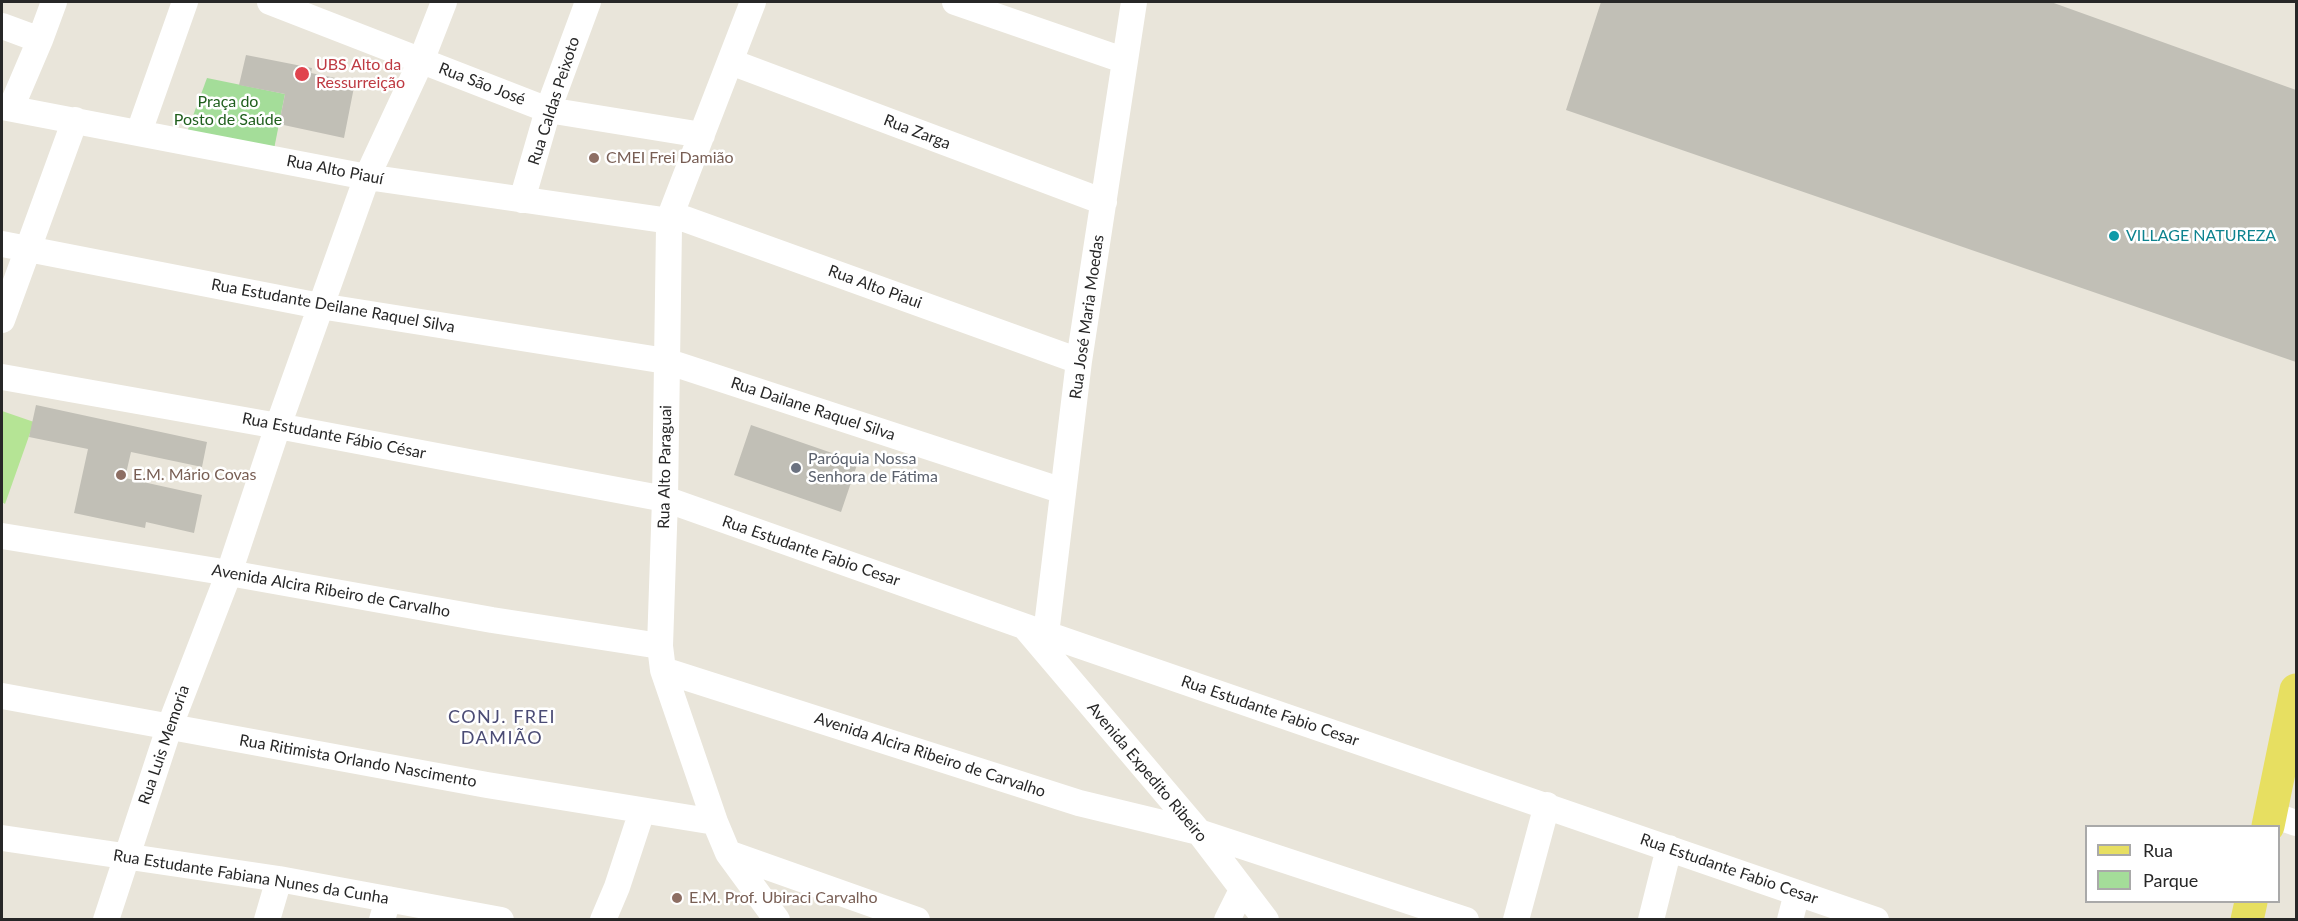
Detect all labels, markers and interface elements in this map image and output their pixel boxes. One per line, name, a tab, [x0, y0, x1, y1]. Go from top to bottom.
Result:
street label: Rua Caldas Peixoto	[524, 34, 584, 168]
place label: UBS Alto da Ressurreição	[316, 55, 405, 93]
street label: Rua São José	[436, 59, 528, 109]
marker: UBS Alto da Ressurreição	[293, 65, 311, 83]
park label: Praça do Posto de Saúde	[174, 92, 282, 130]
street label: Rua Zarga	[881, 110, 953, 154]
place label: CMEI Frei Damião	[606, 148, 734, 168]
street label: Rua Alto Piauí	[285, 151, 385, 189]
marker: CMEI Frei Damião	[587, 151, 601, 165]
place label: VILLAGE NATUREZA	[2126, 226, 2276, 246]
marker: VILLAGE NATUREZA	[2107, 229, 2121, 243]
street label: Rua José Maria Moedas	[1066, 234, 1108, 400]
street label: Rua Alto Piaui	[826, 261, 924, 313]
street label: Rua Estudante Deilane Raquel Silva	[210, 275, 456, 337]
street label: Rua Dailane Raquel Silva	[728, 373, 898, 445]
street label: Rua Alto Paraguai	[654, 405, 676, 529]
street label: Rua Estudante Fábio César	[240, 409, 428, 463]
place label: Paróquia Nossa Senhora de Fátima	[808, 449, 938, 487]
marker: Paróquia Nossa Senhora de Fátima	[789, 461, 803, 475]
place label: E.M. Mário Covas	[133, 465, 256, 485]
marker: E.M. Mário Covas	[114, 468, 128, 482]
street label: Rua Estudante Fabio Cesar	[720, 512, 902, 590]
street label: Avenida Alcira Ribeiro de Carvalho	[210, 561, 452, 621]
street label: Rua Estudante Fabio Cesar	[1179, 672, 1361, 750]
street label: Rua Luis Memoria	[135, 683, 193, 807]
street label: Avenida Expedito Ribeiro	[1083, 698, 1211, 846]
district label: CONJ. FREI DAMIÃO	[448, 706, 556, 748]
street label: Avenida Alcira Ribeiro de Carvalho	[812, 709, 1048, 801]
street label: Rua Ritimista Orlando Nascimento	[238, 731, 478, 791]
legend	[2085, 825, 2280, 903]
street label: Rua Estudante Fabio Cesar	[1638, 830, 1820, 908]
text: Rua	[2143, 839, 2173, 861]
street label: Rua Estudante Fabiana Nunes da Cunha	[112, 846, 390, 908]
text: Parque	[2143, 869, 2198, 891]
place label: E.M. Prof. Ubiraci Carvalho	[689, 888, 878, 908]
marker: E.M. Prof. Ubiraci Carvalho	[670, 891, 684, 905]

